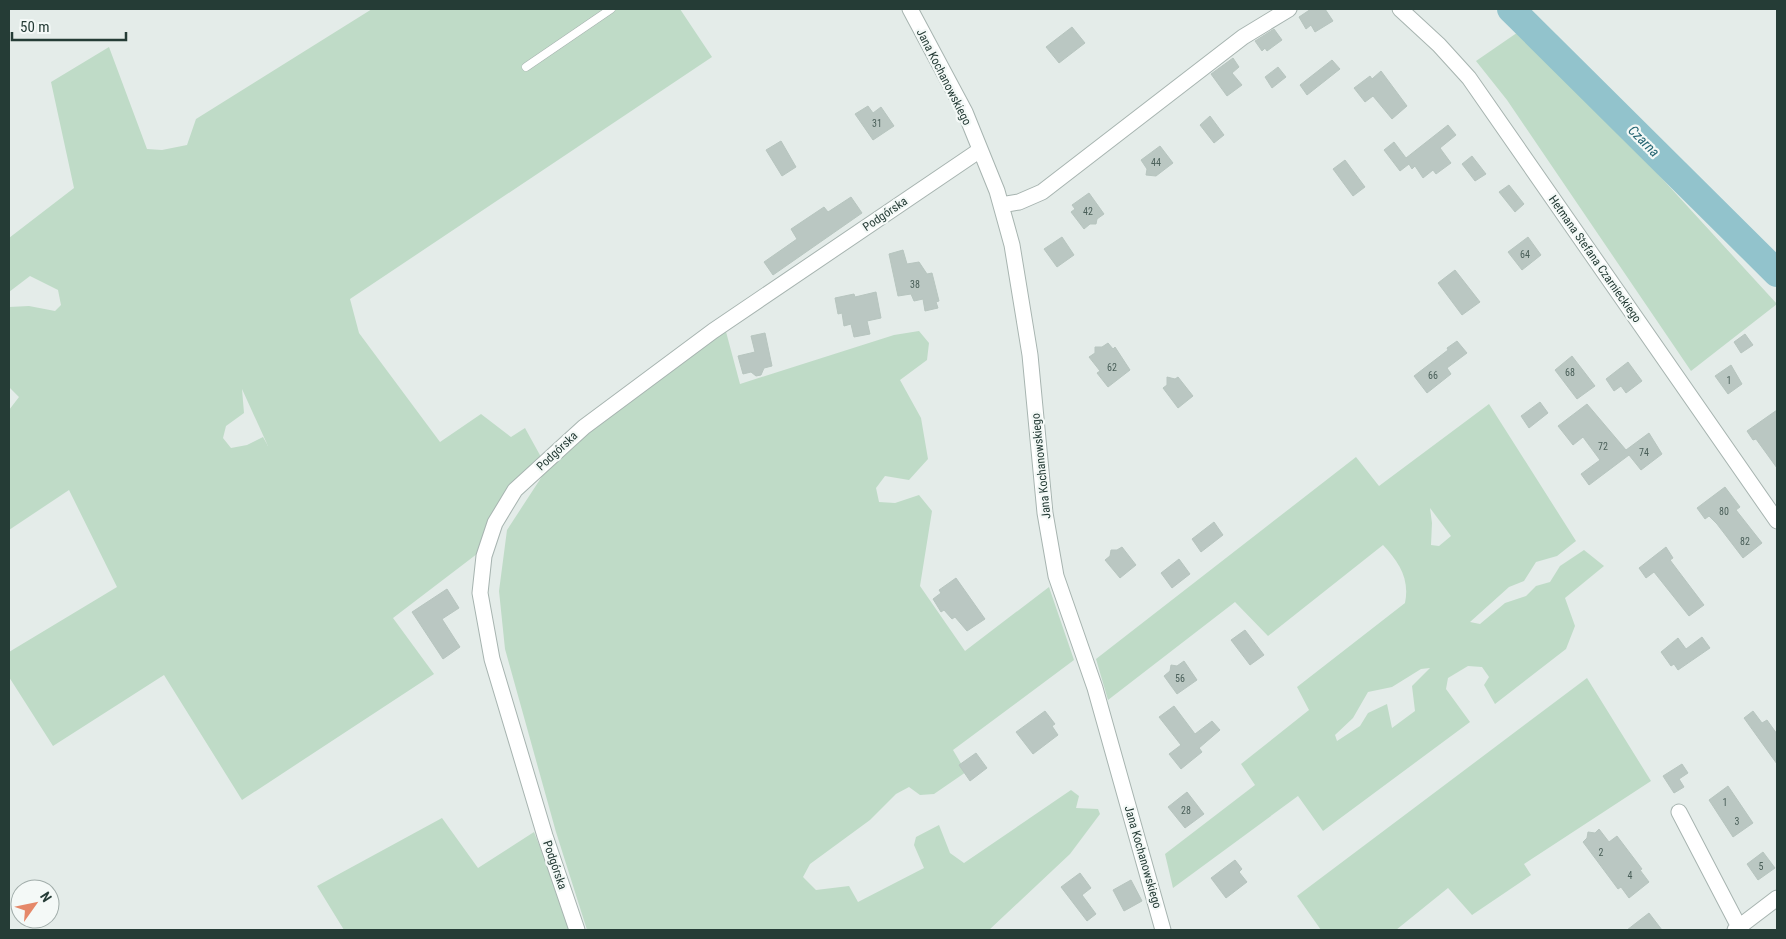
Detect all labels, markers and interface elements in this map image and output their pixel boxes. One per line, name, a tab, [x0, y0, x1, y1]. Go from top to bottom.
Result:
scale bar	[12, 10, 126, 42]
text: 50 m	[20, 18, 50, 36]
street label: Jana Kochanowskiego	[914, 27, 974, 127]
house number: 31	[872, 118, 882, 129]
water label: Czarna	[1625, 122, 1663, 160]
house number: 44	[1151, 157, 1161, 168]
street label: Hetmana Stefana Czarnieckiego	[1546, 193, 1644, 325]
street label: Podgórska	[860, 194, 910, 234]
house number: 42	[1083, 206, 1093, 217]
house number: 64	[1520, 249, 1530, 260]
house number: 38	[910, 279, 920, 290]
house number: 62	[1107, 362, 1117, 373]
house number: 68	[1565, 367, 1575, 378]
house number: 66	[1428, 370, 1438, 381]
house number: 1	[1727, 375, 1731, 386]
street label: Jana Kochanowskiego	[1028, 412, 1054, 520]
street label: Podgórska	[534, 428, 581, 473]
house number: 72	[1598, 441, 1608, 452]
house number: 74	[1639, 447, 1649, 458]
house number: 80	[1719, 506, 1729, 517]
house number: 82	[1740, 536, 1750, 547]
house number: 56	[1175, 673, 1185, 684]
house number: 1	[1723, 797, 1727, 808]
street label: Jana Kochanowskiego	[1122, 804, 1164, 910]
house number: 28	[1181, 805, 1191, 816]
house number: 3	[1735, 816, 1740, 827]
street label: Podgórska	[540, 839, 570, 892]
house number: 2	[1599, 847, 1604, 858]
house number: 5	[1759, 861, 1764, 872]
house number: 4	[1628, 870, 1633, 881]
north arrow	[10, 879, 60, 929]
text: N	[37, 889, 55, 905]

